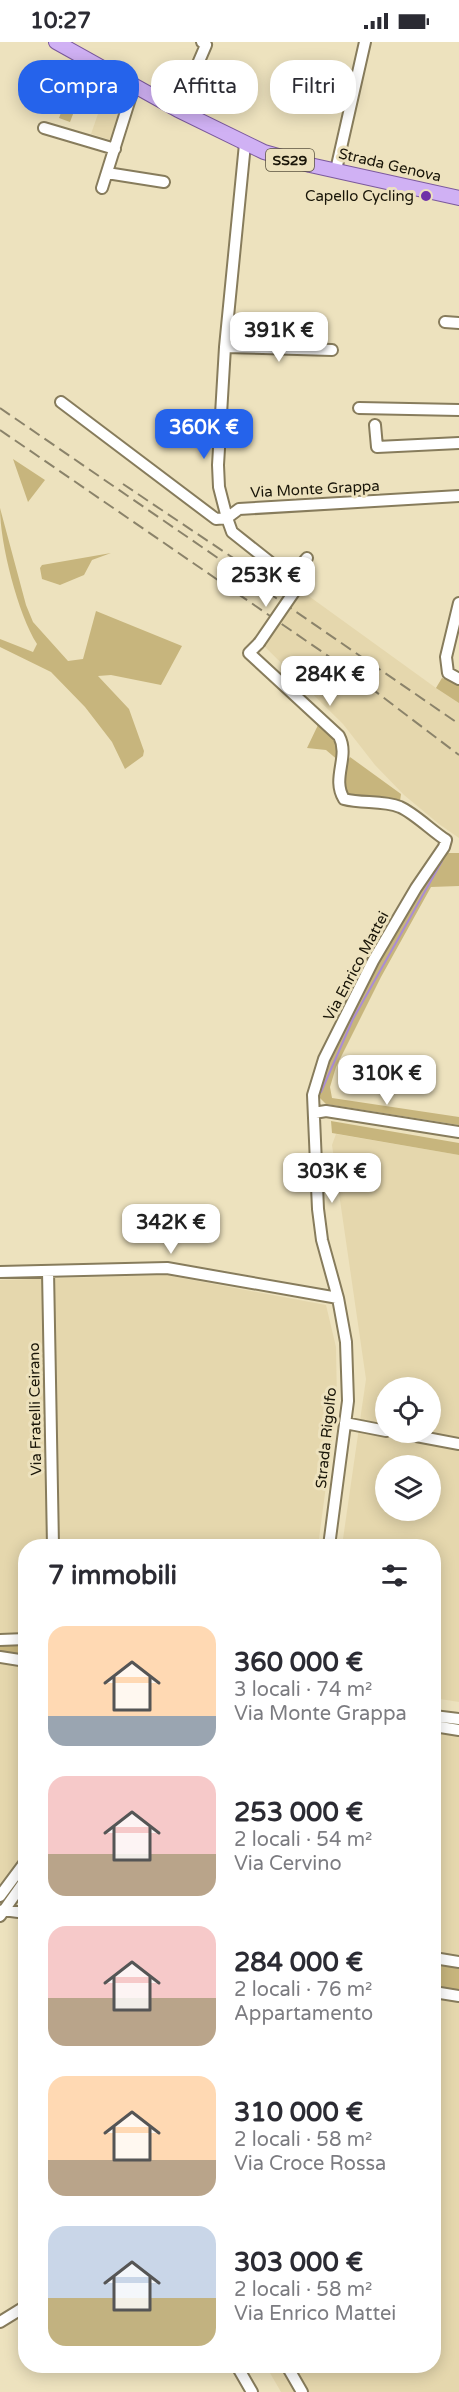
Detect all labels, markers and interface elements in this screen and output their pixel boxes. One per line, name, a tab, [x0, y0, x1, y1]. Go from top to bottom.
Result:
text: 10:27	[30, 8, 91, 34]
chip: Compra	[18, 60, 139, 114]
chip: Affitta	[151, 60, 258, 114]
chip: Filtri	[270, 60, 356, 114]
street label: Strada Genova	[337, 144, 443, 186]
road number: SS29	[266, 149, 314, 171]
place label: Capello Cycling	[305, 187, 414, 205]
marker: Capello Cycling	[419, 189, 433, 203]
pin: 391K €	[230, 312, 328, 363]
text: 391K €	[244, 319, 314, 343]
pin: 360K €	[155, 409, 253, 460]
text: 360K €	[169, 416, 239, 440]
street label: Via Monte Grappa	[250, 477, 380, 501]
pin: 253K €	[217, 557, 315, 608]
text: 253K €	[231, 564, 301, 588]
pin: 284K €	[281, 656, 379, 707]
text: 284K €	[295, 663, 365, 687]
street label: Via Enrico Mattei	[319, 908, 393, 1024]
pin: 310K €	[338, 1055, 436, 1106]
text: 310K €	[352, 1062, 422, 1086]
pin: 303K €	[283, 1153, 381, 1204]
text: 303K €	[297, 1160, 367, 1184]
pin: 342K €	[122, 1204, 220, 1255]
text: 342K €	[136, 1211, 206, 1235]
street label: Via Fratelli Ceirano	[25, 1342, 45, 1476]
map controls	[375, 1377, 441, 1521]
button: locate	[375, 1377, 441, 1443]
street label: Strada Rigolfo	[312, 1386, 340, 1490]
button: layers	[375, 1455, 441, 1521]
icon: filters	[378, 1559, 411, 1592]
text: 7 immobili	[48, 1560, 177, 1591]
text: 360 000 €	[234, 1647, 363, 1678]
icon: home	[96, 1650, 168, 1722]
text: 3 locali · 74 m²	[234, 1678, 372, 1702]
text: Via Monte Grappa	[234, 1702, 407, 1726]
text: 253 000 €	[234, 1797, 363, 1828]
icon: home	[96, 1800, 168, 1872]
text: 2 locali · 54 m²	[234, 1828, 372, 1852]
text: Via Cervino	[234, 1852, 342, 1876]
text: 284 000 €	[234, 1947, 363, 1978]
icon: home	[96, 1950, 168, 2022]
text: 2 locali · 76 m²	[234, 1978, 372, 2002]
text: Appartamento	[234, 2002, 373, 2026]
text: 310 000 €	[234, 2097, 363, 2128]
icon: home	[96, 2100, 168, 2172]
text: 2 locali · 58 m²	[234, 2128, 372, 2152]
text: Via Croce Rossa	[234, 2152, 386, 2176]
text: 303 000 €	[234, 2247, 363, 2278]
icon: home	[96, 2250, 168, 2322]
text: 2 locali · 58 m²	[234, 2278, 372, 2302]
text: Via Enrico Mattei	[234, 2302, 396, 2326]

